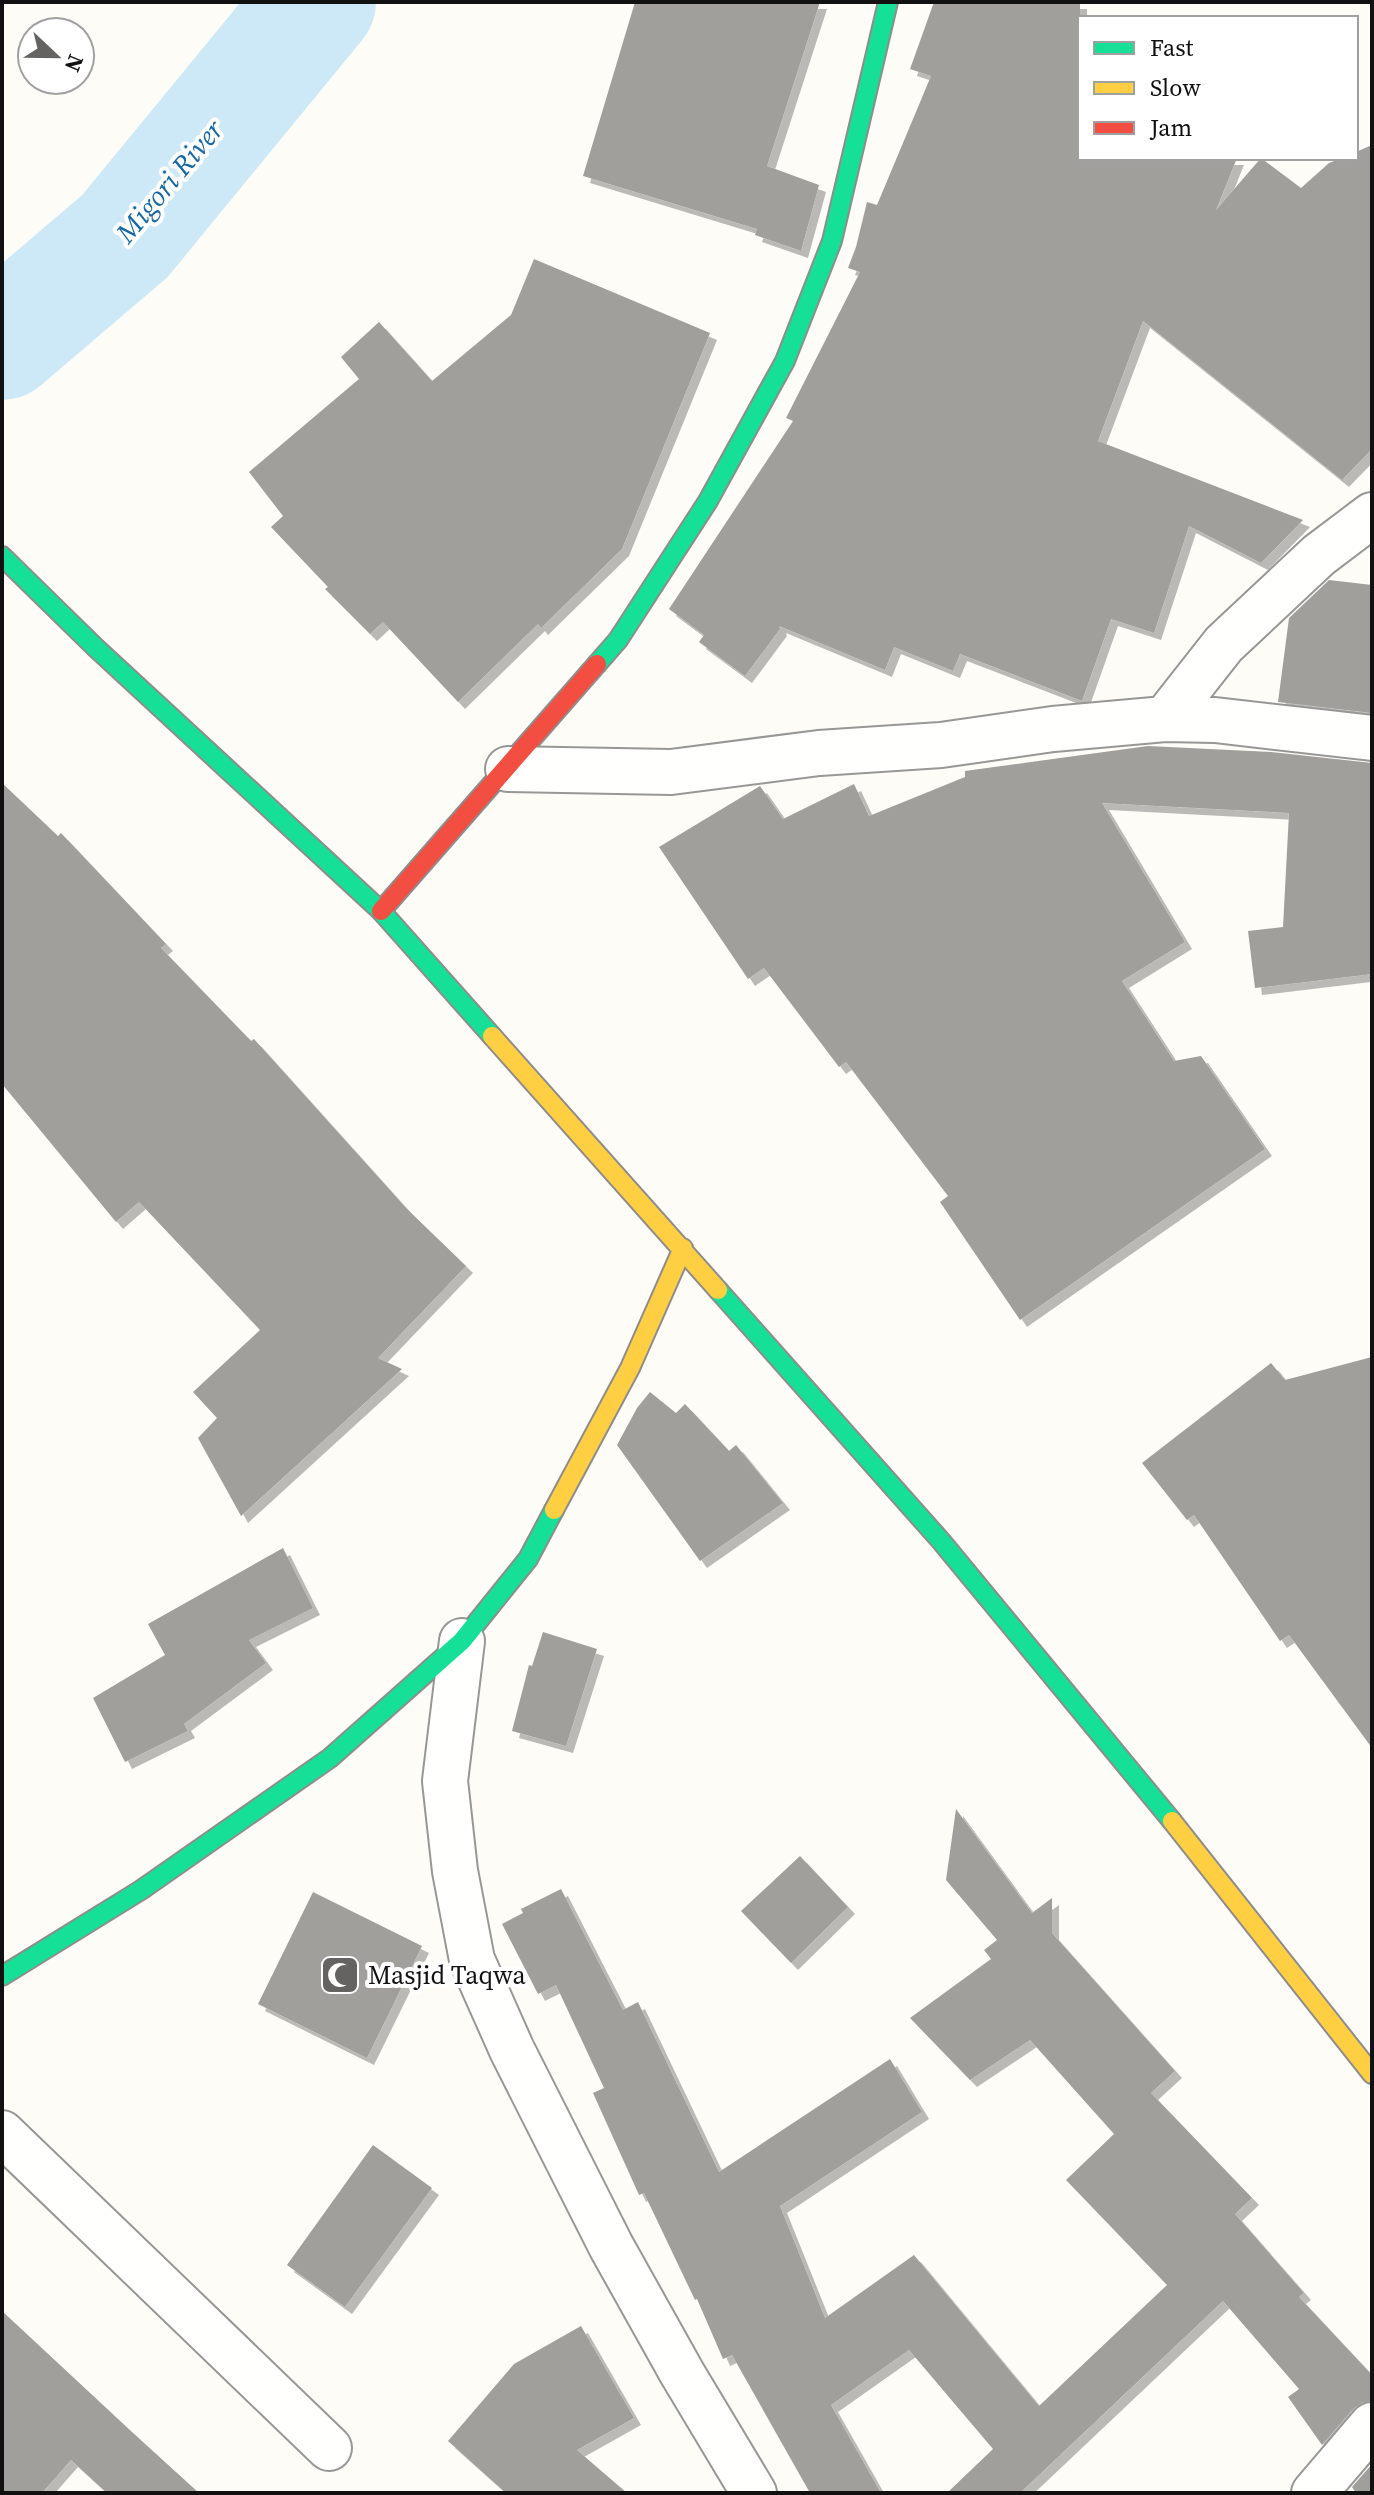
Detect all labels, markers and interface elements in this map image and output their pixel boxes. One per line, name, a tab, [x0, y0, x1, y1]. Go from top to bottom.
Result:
north arrow	[16, 16, 96, 96]
legend	[1078, 16, 1358, 160]
text: Fast	[1150, 31, 1194, 64]
text: N	[58, 50, 91, 77]
text: Slow	[1150, 71, 1201, 104]
water label: Migori River	[106, 111, 232, 251]
text: Jam	[1149, 111, 1192, 144]
mosque icon: Masjid Taqwa	[319, 1954, 361, 1996]
place label: Masjid Taqwa	[368, 1957, 526, 1993]

